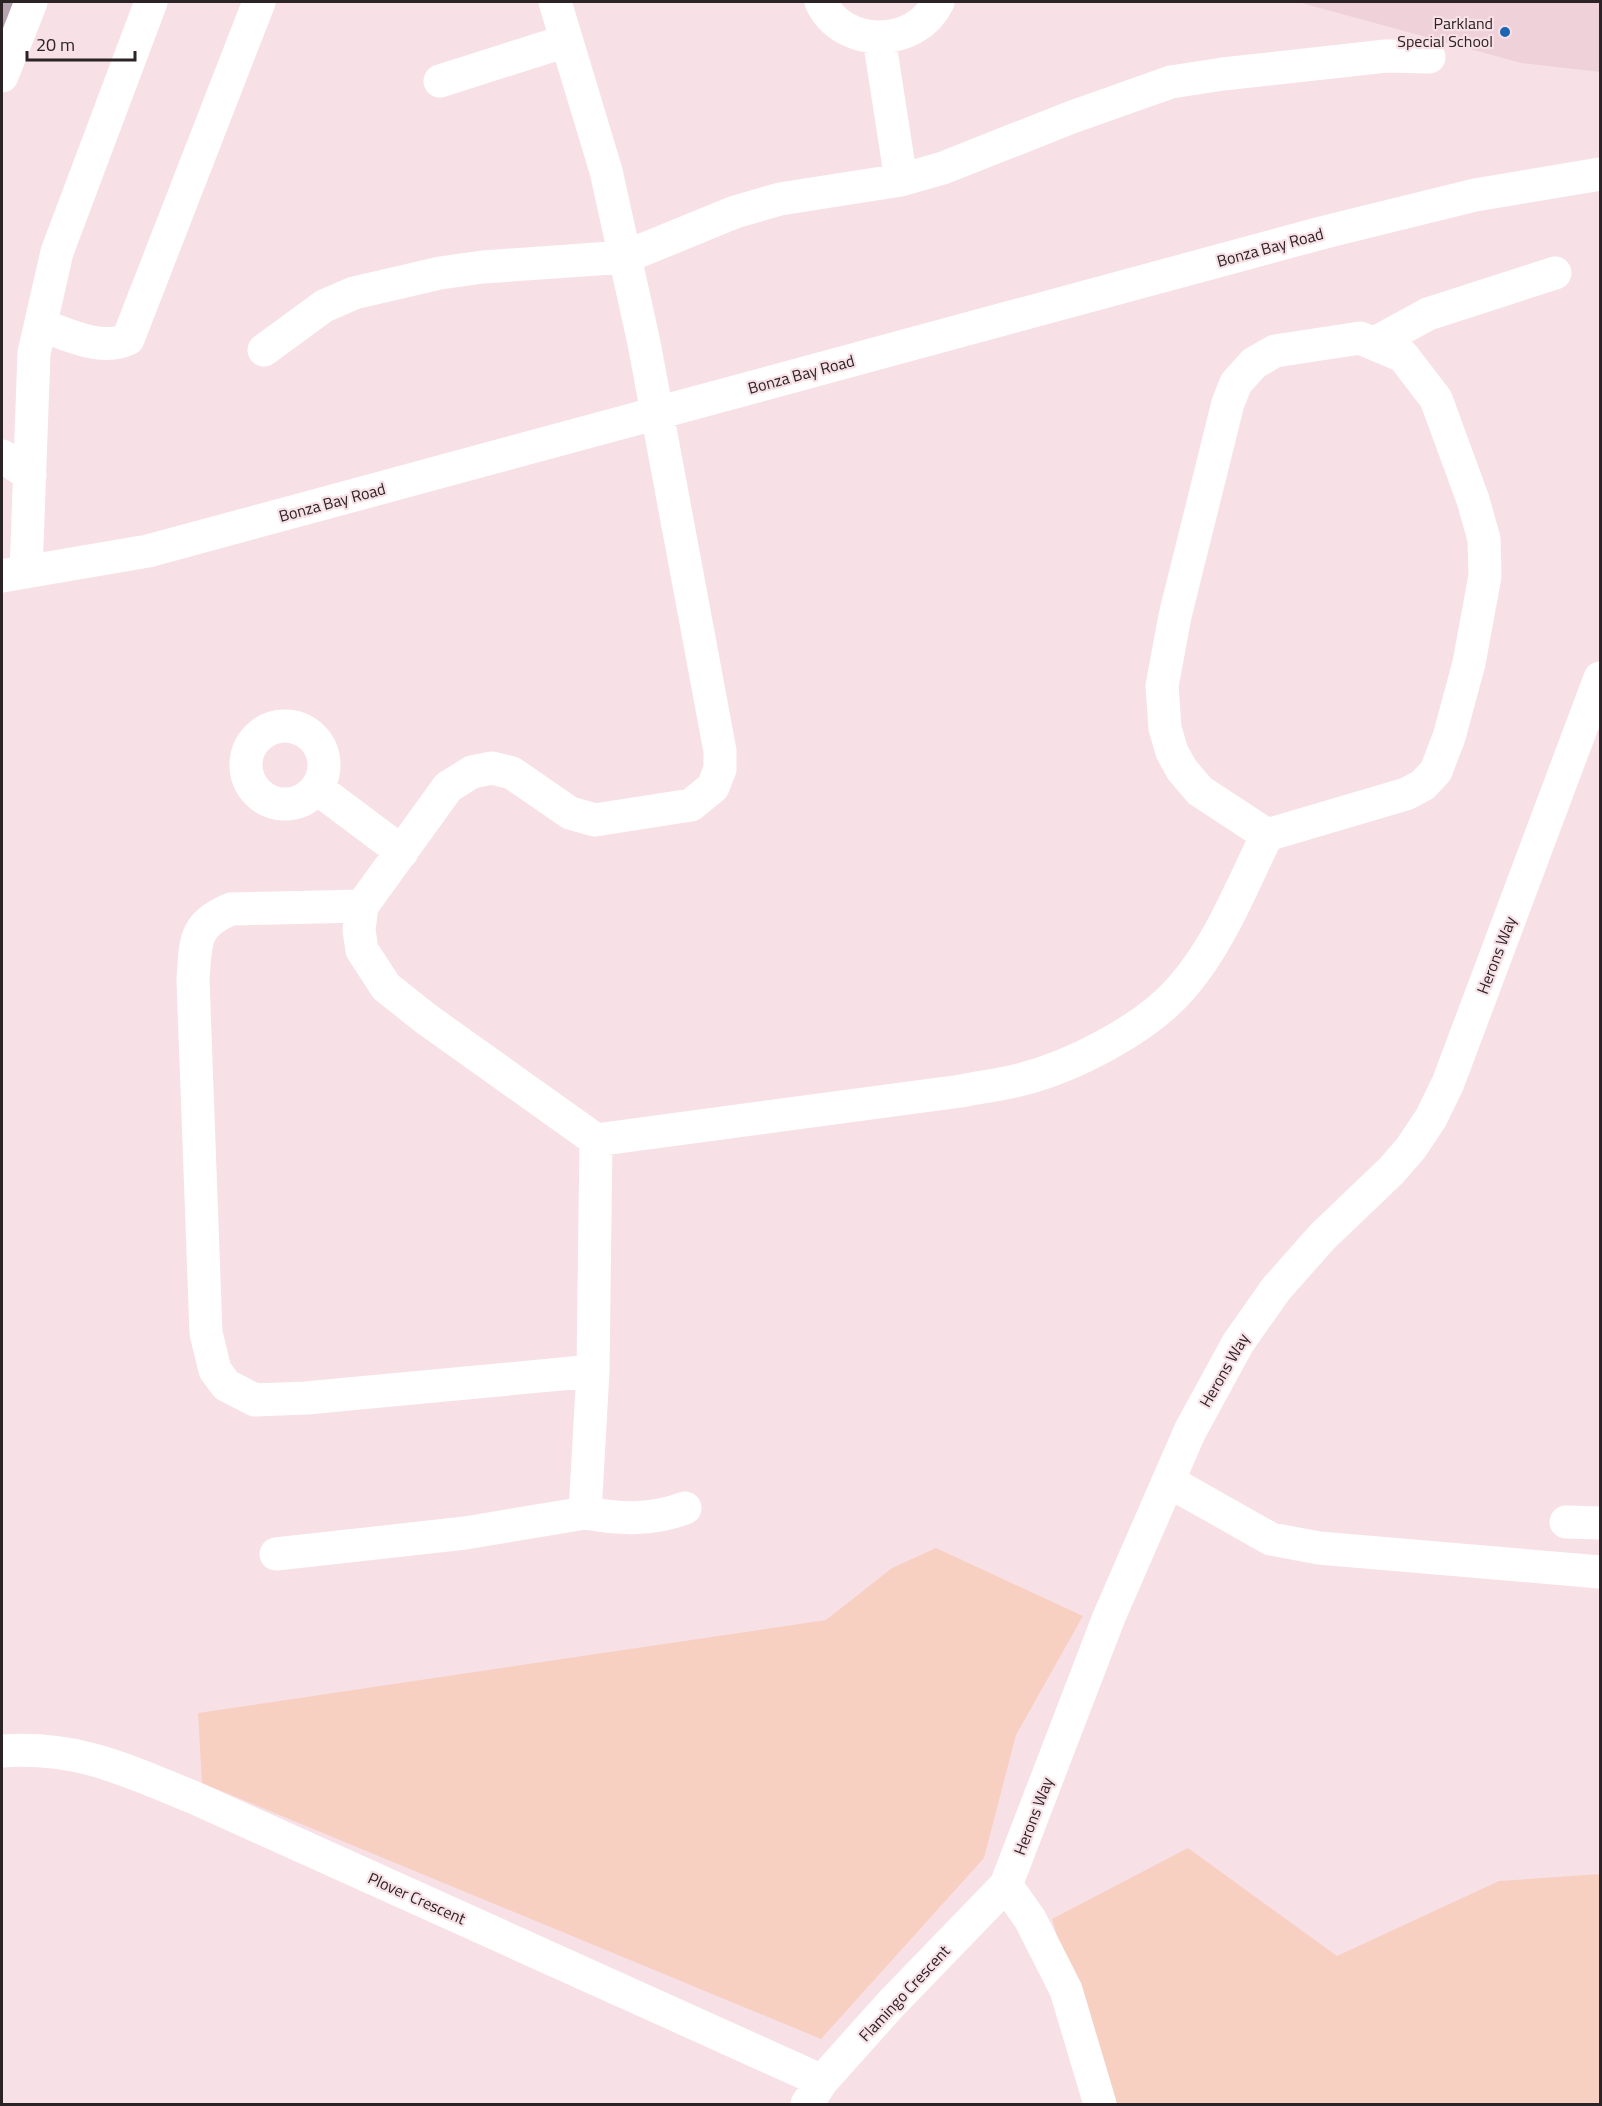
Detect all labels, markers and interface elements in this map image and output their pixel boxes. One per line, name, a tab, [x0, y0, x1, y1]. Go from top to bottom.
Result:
place label: Parkland Special School	[1397, 11, 1493, 53]
scale bar	[27, 24, 135, 62]
marker: Parkland Special School	[1498, 25, 1512, 39]
text: 20 m	[36, 31, 75, 58]
street label: Bonza Bay Road	[1214, 221, 1326, 273]
street label: Bonza Bay Road	[745, 348, 857, 400]
street label: Bonza Bay Road	[276, 476, 388, 528]
street label: Herons Way	[1470, 912, 1522, 997]
street label: Herons Way	[1193, 1328, 1255, 1411]
street label: Herons Way	[1007, 1773, 1059, 1858]
street label: Plover Crescent	[364, 1866, 470, 1930]
street label: Flamingo Crescent	[853, 1939, 955, 2047]

